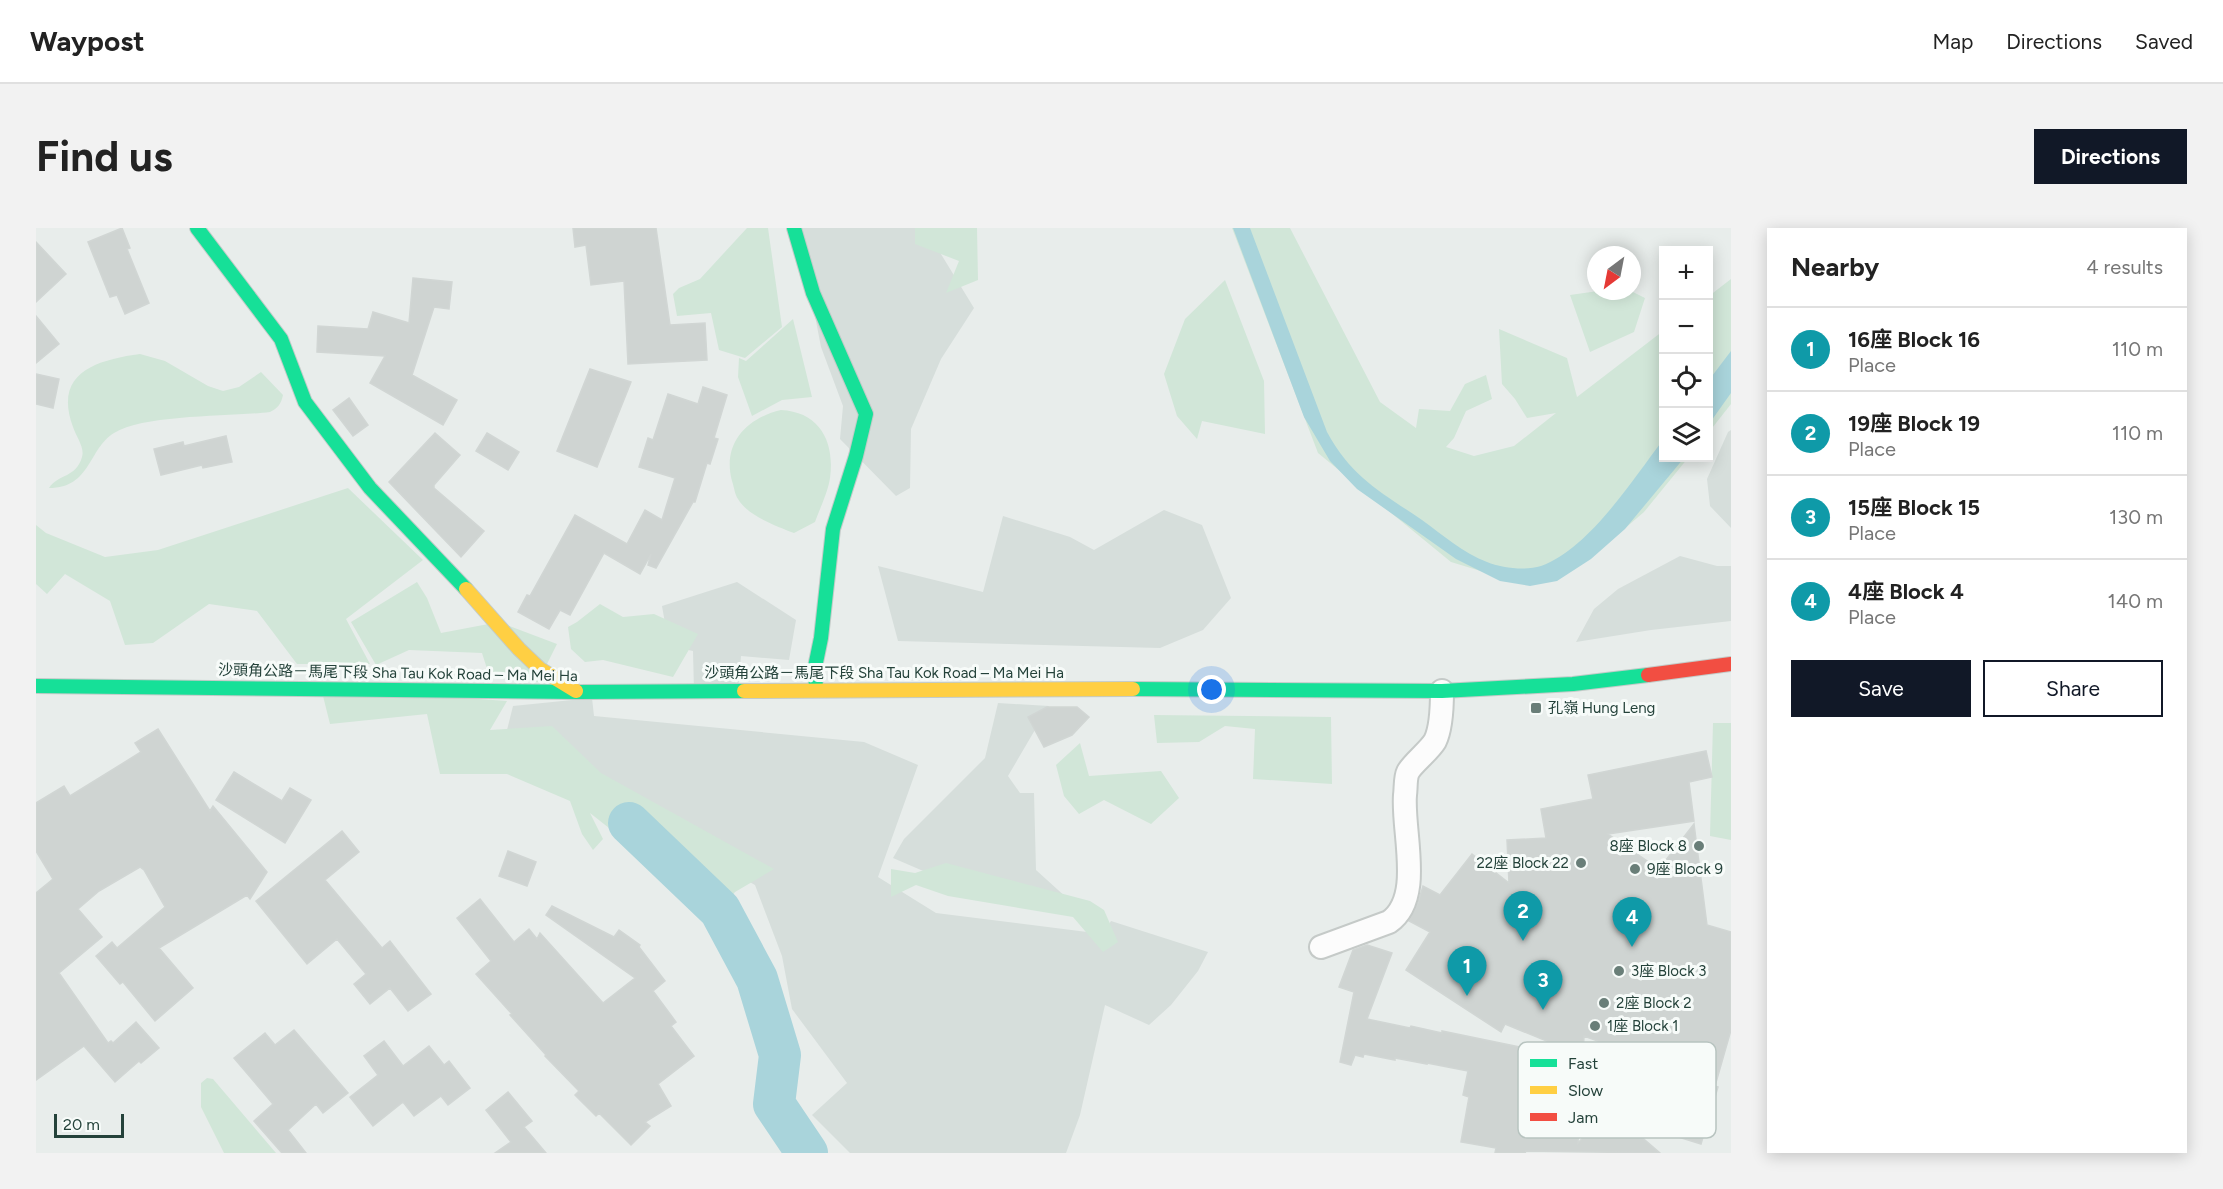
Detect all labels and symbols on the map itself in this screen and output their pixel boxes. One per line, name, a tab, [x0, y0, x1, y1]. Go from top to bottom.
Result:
north arrow	[1587, 246, 1641, 300]
street label: 沙頭角公路－馬尾下段 Sha Tau Kok Road – Ma Mei Ha	[218, 661, 578, 685]
street label: 沙頭角公路－馬尾下段 Sha Tau Kok Road – Ma Mei Ha	[704, 664, 1064, 682]
your location	[1197, 675, 1226, 704]
place label: 孔嶺 Hung Leng	[1548, 699, 1655, 717]
marker: 孔嶺 Hung Leng	[1529, 701, 1543, 715]
place label: 8座 Block 8	[1610, 837, 1687, 855]
marker: 8座 Block 8	[1692, 839, 1706, 853]
place label: 22座 Block 22	[1476, 854, 1569, 872]
marker: 22座 Block 22	[1574, 856, 1588, 870]
place label: 9座 Block 9	[1647, 860, 1723, 878]
marker: 9座 Block 9	[1628, 862, 1642, 876]
pin: 2	[1504, 892, 1542, 941]
pin: 4	[1612, 898, 1652, 947]
pin: 1	[1448, 946, 1486, 996]
pin: 3	[1524, 960, 1562, 1010]
place label: 3座 Block 3	[1631, 962, 1706, 980]
marker: 3座 Block 3	[1612, 964, 1626, 978]
place label: 2座 Block 2	[1616, 994, 1692, 1012]
marker: 2座 Block 2	[1597, 996, 1611, 1010]
place label: 1座 Block 1	[1607, 1017, 1678, 1035]
marker: 1座 Block 1	[1588, 1019, 1602, 1033]
legend	[1518, 1042, 1716, 1138]
text: Fast	[1568, 1054, 1598, 1073]
text: Slow	[1568, 1081, 1603, 1100]
text: Jam	[1568, 1108, 1598, 1127]
scale bar	[54, 1111, 124, 1138]

